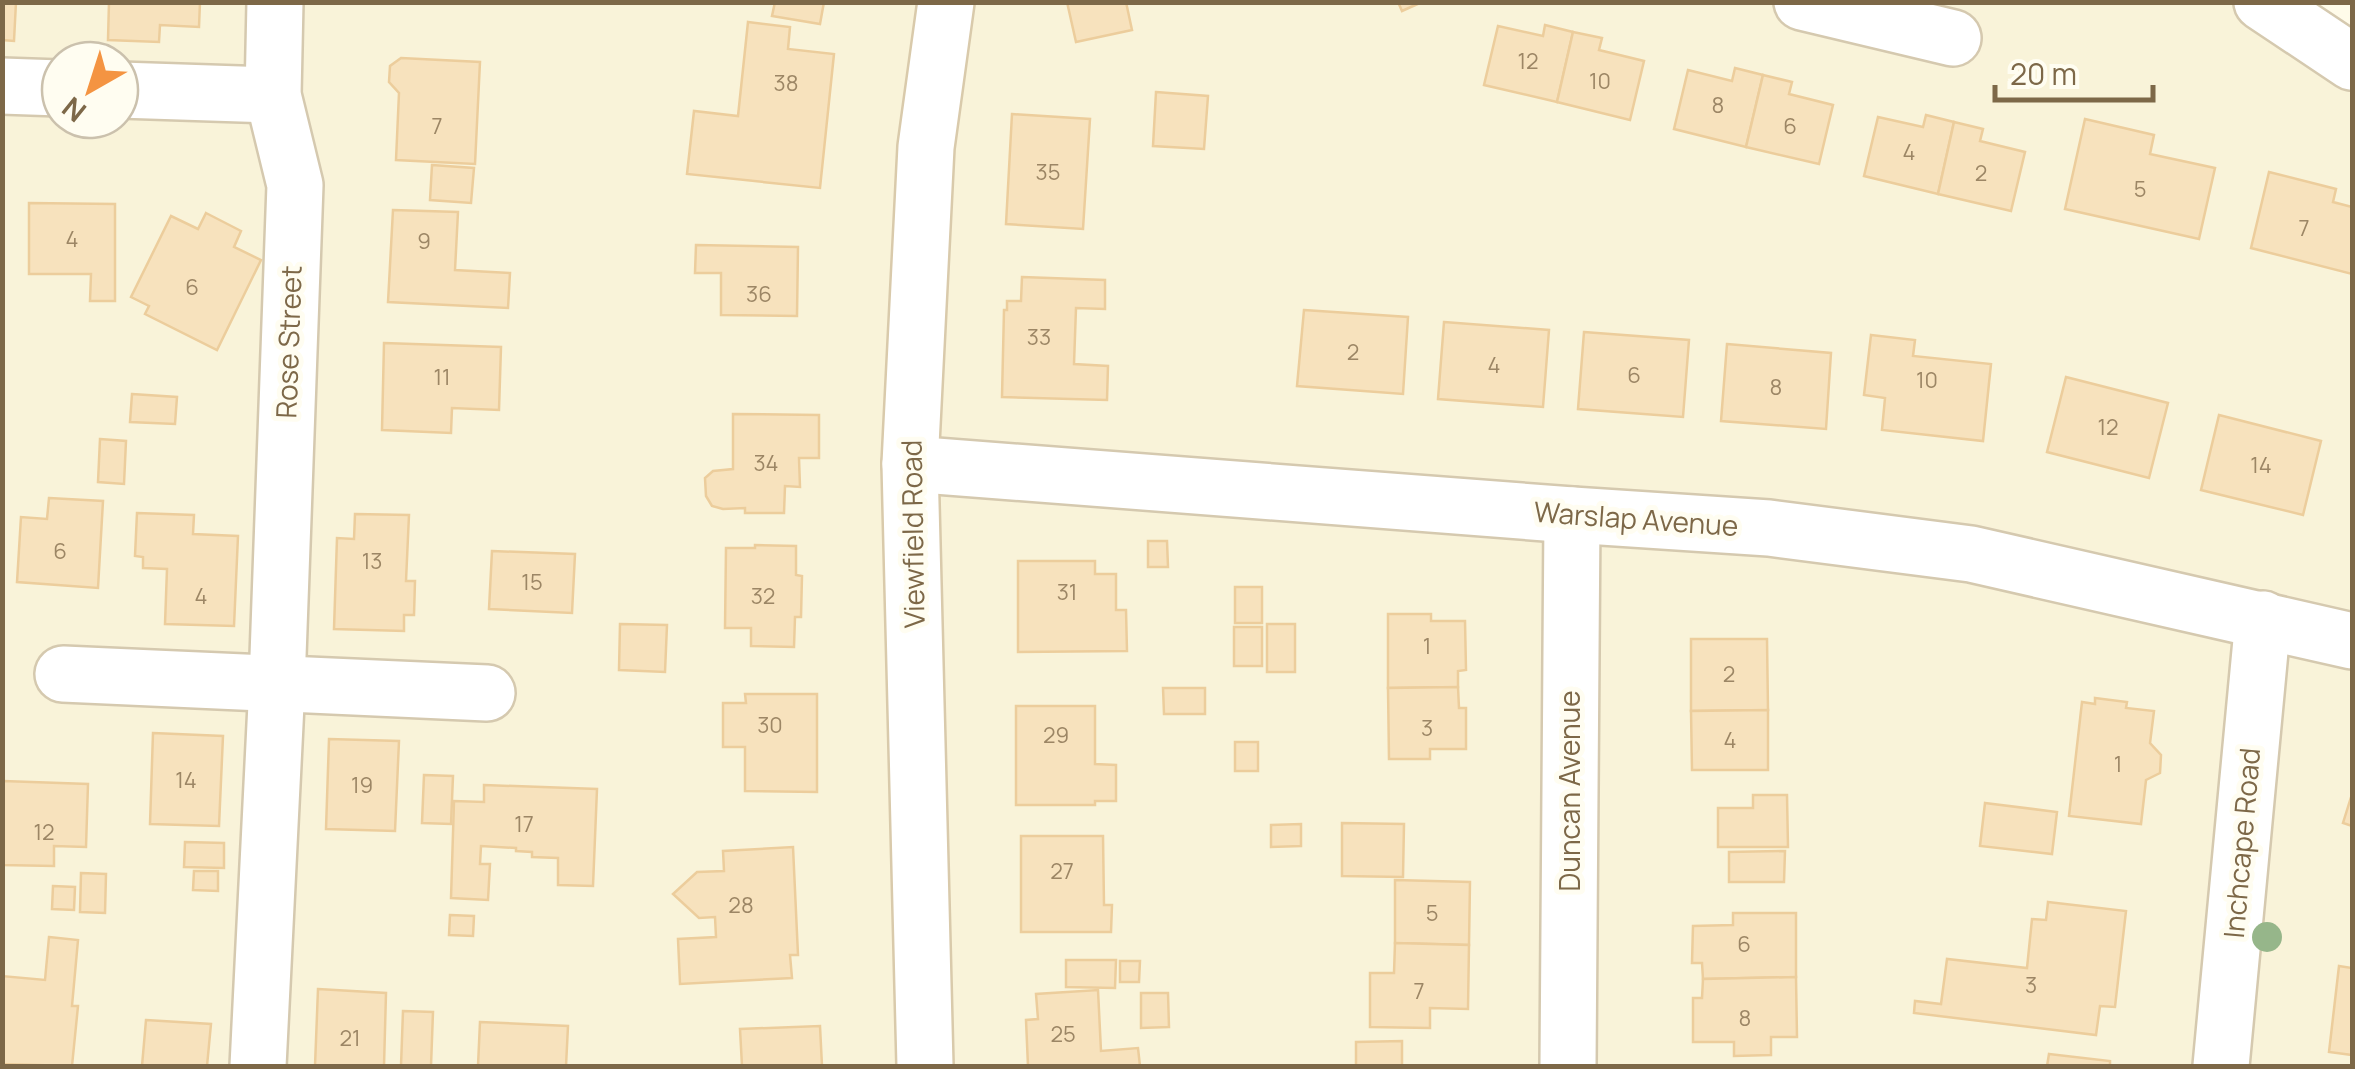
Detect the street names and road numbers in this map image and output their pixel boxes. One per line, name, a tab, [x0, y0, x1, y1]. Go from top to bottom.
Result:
street label: Rose Street	[266, 265, 310, 419]
street label: Viewfield Road	[891, 439, 933, 629]
street label: Warslap Avenue	[1533, 492, 1740, 544]
street label: Duncan Avenue	[1550, 690, 1588, 892]
street label: Inchcape Road	[2214, 746, 2268, 940]

